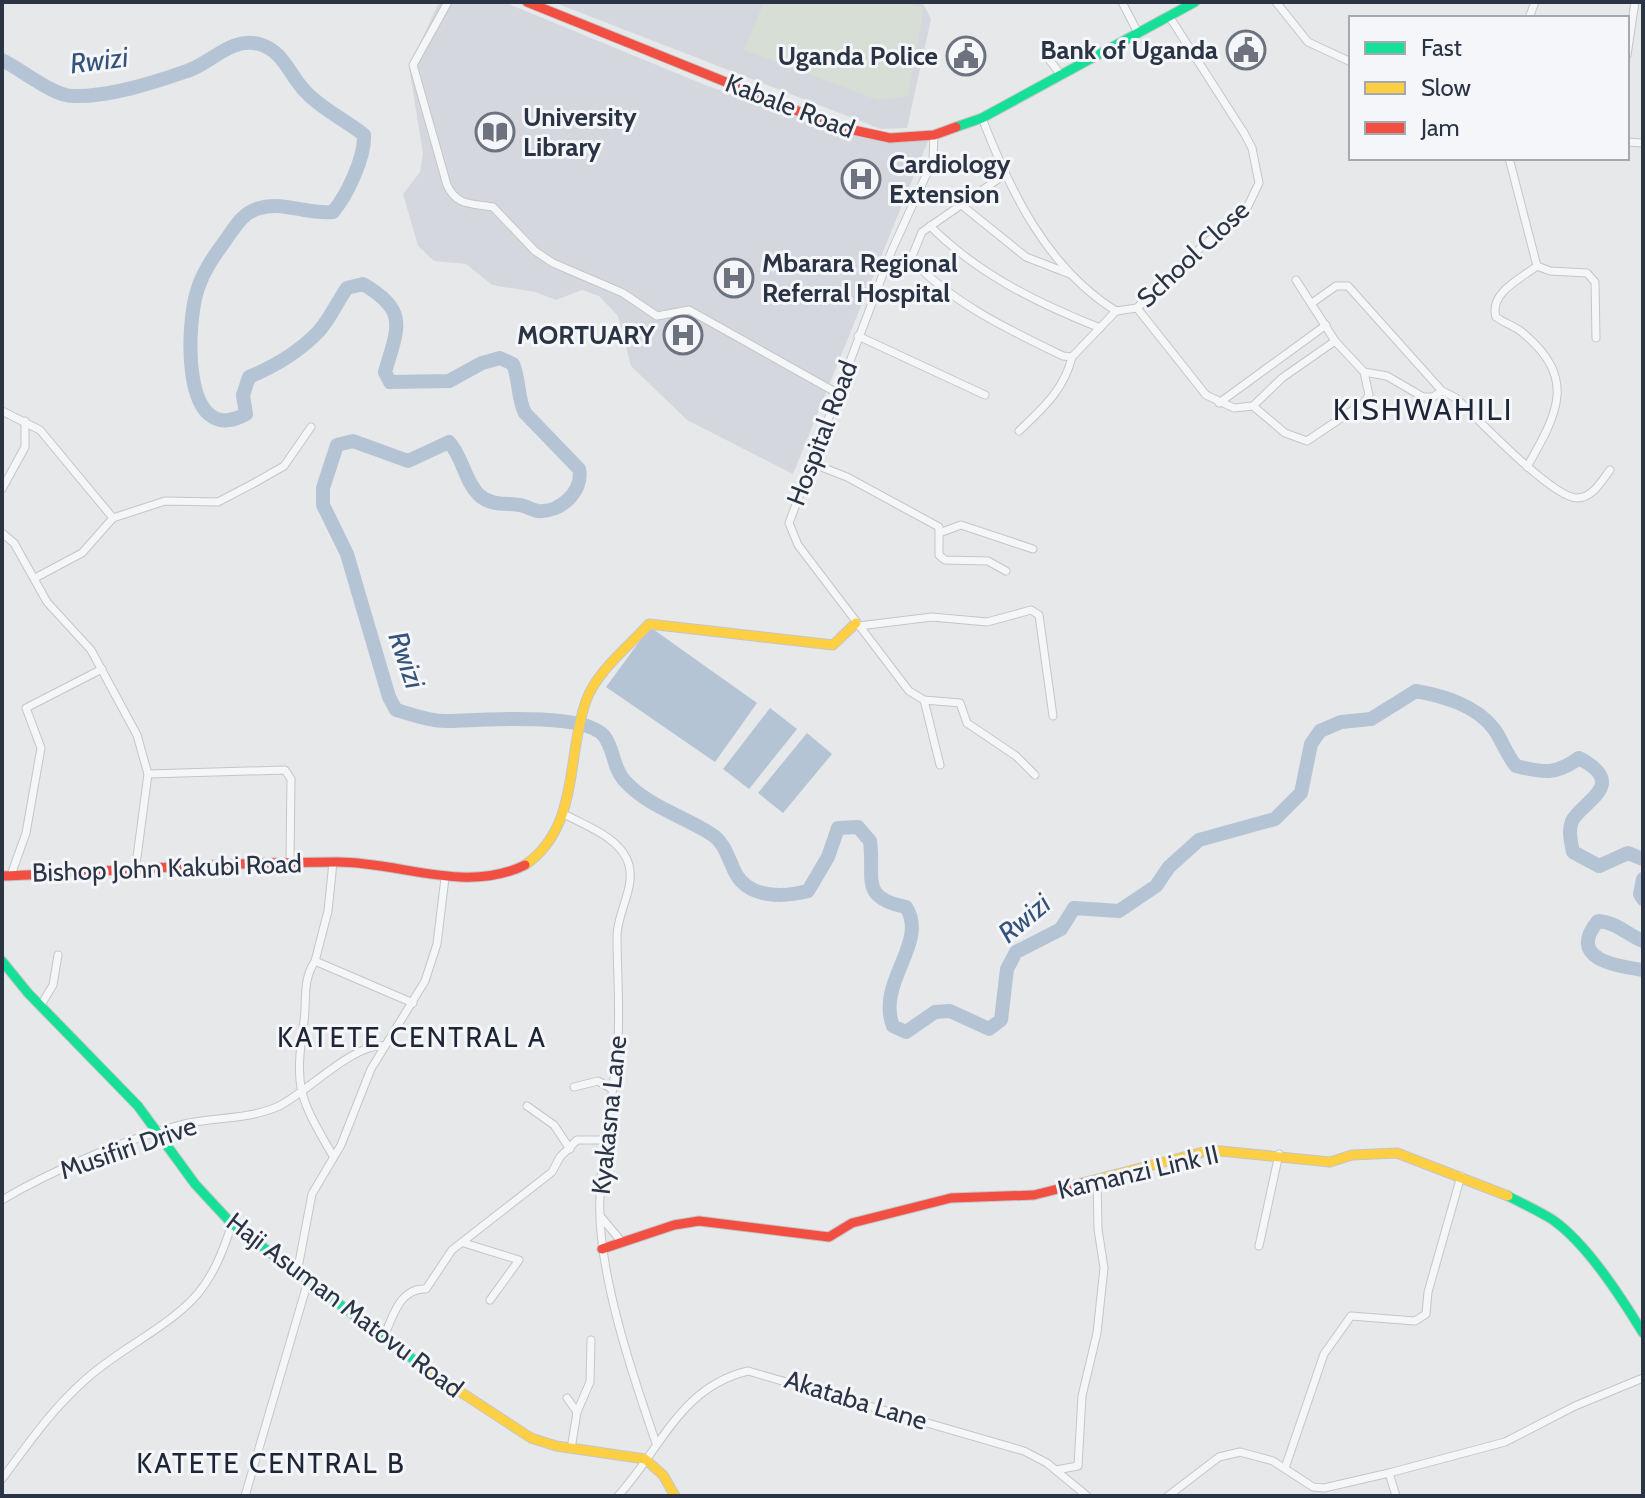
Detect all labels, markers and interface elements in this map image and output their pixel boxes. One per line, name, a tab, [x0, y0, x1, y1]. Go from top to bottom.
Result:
legend	[1349, 16, 1629, 160]
public building icon: Bank of Uganda	[1225, 29, 1267, 71]
text: Fast	[1421, 33, 1462, 62]
place label: Bank of Uganda	[1040, 34, 1218, 66]
public building icon: Uganda Police	[945, 35, 987, 77]
water label: Rwizi	[68, 39, 131, 80]
place label: Uganda Police	[778, 40, 938, 72]
street label: Kabale Road	[721, 67, 859, 145]
text: Slow	[1421, 73, 1471, 102]
place label: University Library	[523, 101, 637, 163]
library icon: University Library	[474, 111, 516, 153]
text: Jam	[1420, 113, 1459, 142]
place label: Cardiology Extension	[889, 148, 1011, 210]
hospital icon: Cardiology Extension	[840, 158, 882, 200]
street label: School Close	[1130, 194, 1256, 314]
place label: Mbarara Regional Referral Hospital	[762, 247, 958, 309]
hospital icon: Mbarara Regional Referral Hospital	[713, 257, 755, 299]
hospital icon: MORTUARY	[662, 314, 704, 356]
place label: MORTUARY	[517, 319, 655, 351]
street label: Hospital Road	[780, 356, 864, 510]
district label: KISHWAHILI	[1333, 391, 1513, 428]
water label: Rwizi	[381, 627, 433, 694]
street label: Bishop John Kakubi Road	[31, 847, 303, 889]
water label: Rwizi	[991, 886, 1058, 950]
district label: KATETE CENTRAL A	[277, 1020, 547, 1054]
street label: Kyakasna Lane	[585, 1034, 633, 1196]
street label: Musifiri Drive	[55, 1110, 201, 1186]
street label: Kamanzi Link II	[1054, 1138, 1222, 1206]
street label: Haji Asuman Matovu Road	[220, 1206, 470, 1404]
street label: Akataba Lane	[781, 1363, 931, 1437]
district label: KATETE CENTRAL B	[136, 1446, 406, 1480]

